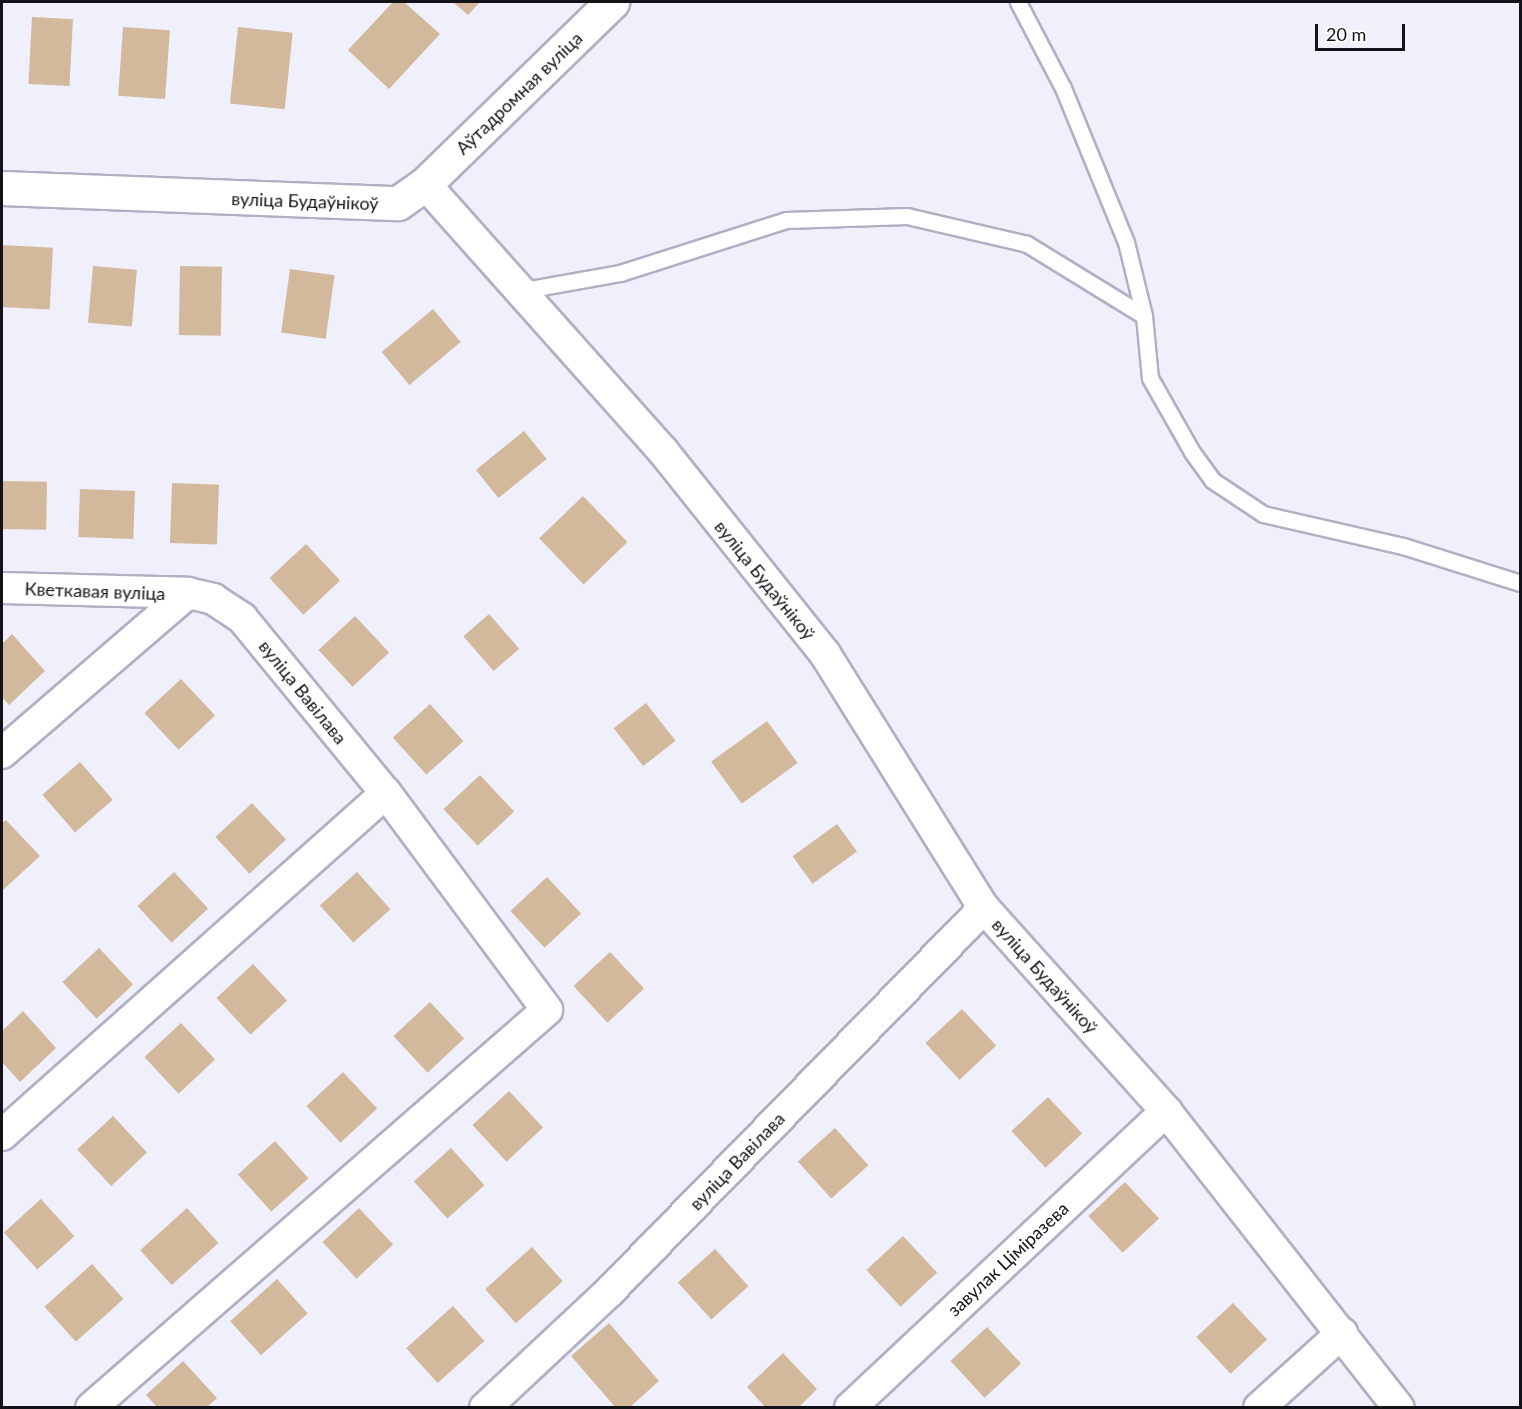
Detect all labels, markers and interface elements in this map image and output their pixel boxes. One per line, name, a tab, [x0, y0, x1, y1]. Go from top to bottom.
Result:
scale bar	[1318, 12, 1408, 50]
text: 20 m	[1326, 23, 1366, 45]
street label: Аўтадромная вуліца	[451, 27, 587, 159]
street label: вуліца Будаўнікоў	[231, 188, 379, 214]
street label: вуліца Будаўнікоў	[710, 516, 820, 644]
street label: Кветкавая вуліца	[24, 578, 166, 604]
street label: вуліца Вавілава	[254, 636, 352, 748]
street label: вуліца Будаўнікоў	[988, 914, 1102, 1038]
street label: вуліца Вавілава	[685, 1108, 789, 1214]
street label: завулак Ціміразева	[943, 1197, 1073, 1321]

